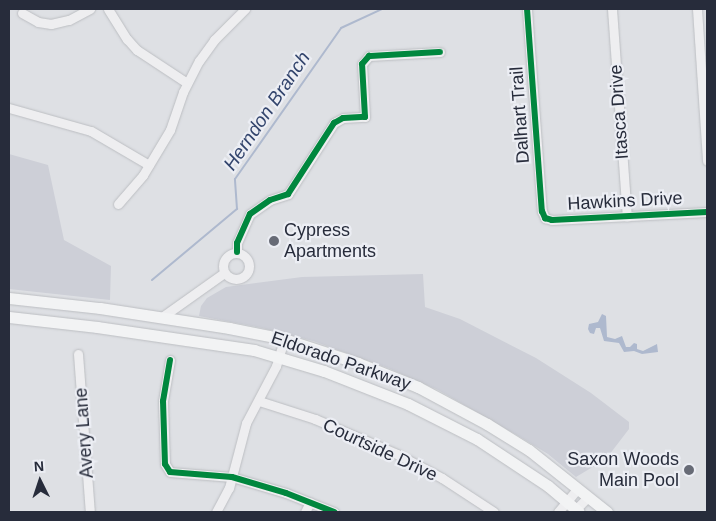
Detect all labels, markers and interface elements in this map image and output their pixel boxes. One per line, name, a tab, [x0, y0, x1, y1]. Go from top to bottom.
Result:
water label: Herndon Branch	[219, 47, 315, 175]
street label: Itasca Drive	[605, 64, 633, 160]
street label: Dalhart Trail	[506, 66, 534, 164]
street label: Hawkins Drive	[567, 187, 683, 215]
place label: Cypress Apartments	[284, 220, 376, 262]
marker: Cypress Apartments	[268, 235, 280, 247]
street label: Eldorado Parkway	[268, 327, 414, 395]
street label: Avery Lane	[70, 387, 98, 479]
street label: Courtside Drive	[319, 414, 441, 486]
place label: Saxon Woods Main Pool	[567, 449, 679, 492]
north arrow	[15, 456, 65, 506]
text: N	[33, 458, 45, 474]
marker: Saxon Woods Main Pool	[683, 464, 695, 476]

